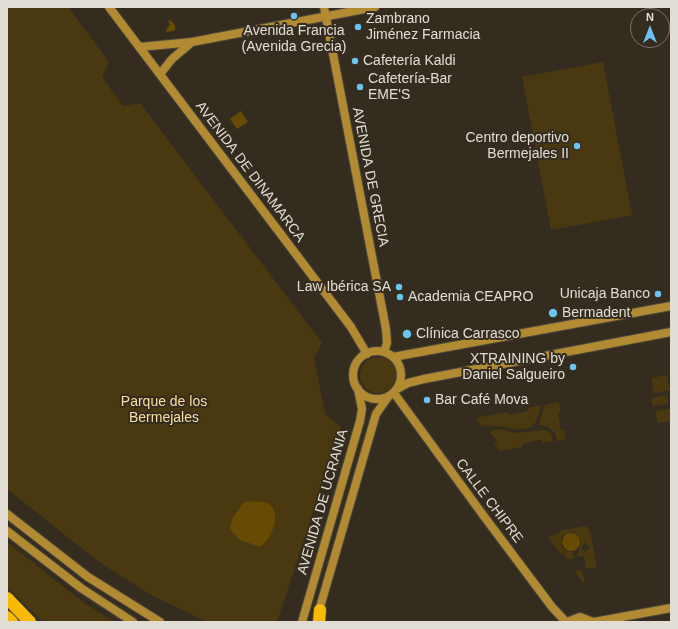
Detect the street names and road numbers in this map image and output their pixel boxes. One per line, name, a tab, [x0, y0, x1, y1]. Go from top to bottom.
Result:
street label: AVENIDA DE DINAMARCA	[192, 98, 308, 246]
street label: AVENIDA DE GRECIA	[348, 106, 392, 248]
street label: AVENIDA DE UCRANIA	[294, 427, 352, 577]
street label: CALLE CHIPRE	[452, 456, 526, 546]

